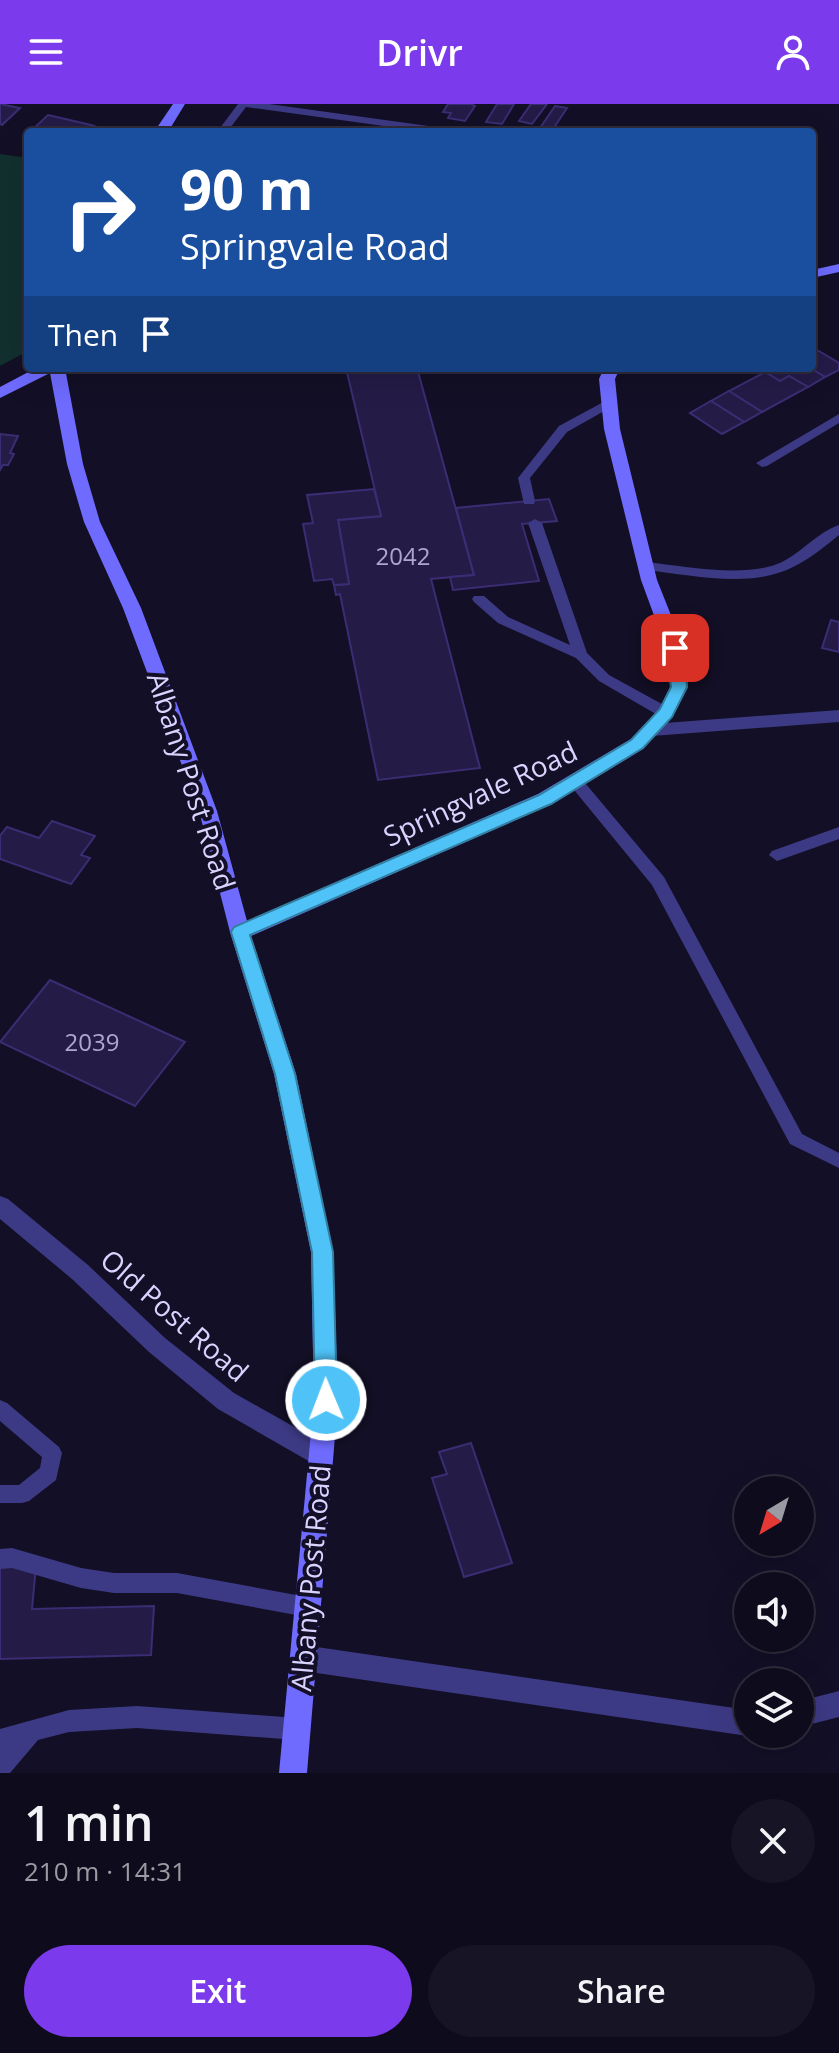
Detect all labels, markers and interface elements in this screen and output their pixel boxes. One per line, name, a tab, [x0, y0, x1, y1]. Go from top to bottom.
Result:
text: Drivr	[376, 28, 463, 77]
icon: menu	[24, 30, 68, 74]
icon: person	[771, 30, 815, 74]
text: 90 m	[180, 150, 314, 226]
icon: right	[48, 160, 152, 264]
text: Springvale Road	[180, 222, 450, 271]
icon: arrive	[134, 312, 178, 356]
text: Then	[48, 314, 118, 355]
house number: 2042	[376, 539, 430, 572]
pin	[641, 614, 709, 682]
icon: arrive	[653, 626, 697, 670]
street label: Albany Post Road	[139, 667, 245, 895]
street label: Springvale Road	[377, 731, 583, 855]
house number: 2039	[65, 1025, 119, 1058]
street label: Old Post Road	[93, 1240, 257, 1390]
position arrow	[284, 1358, 368, 1442]
street label: Albany Post Road	[281, 1463, 339, 1693]
north arrow	[734, 1476, 814, 1556]
map controls	[734, 1476, 814, 1748]
button: sound	[734, 1572, 814, 1652]
button: layers	[734, 1668, 814, 1748]
text: 1 min	[24, 1790, 154, 1855]
button: close	[731, 1799, 815, 1883]
text: 210 m · 14:31	[24, 1853, 186, 1889]
button: Exit	[24, 1945, 412, 2037]
button: Share	[428, 1945, 815, 2037]

